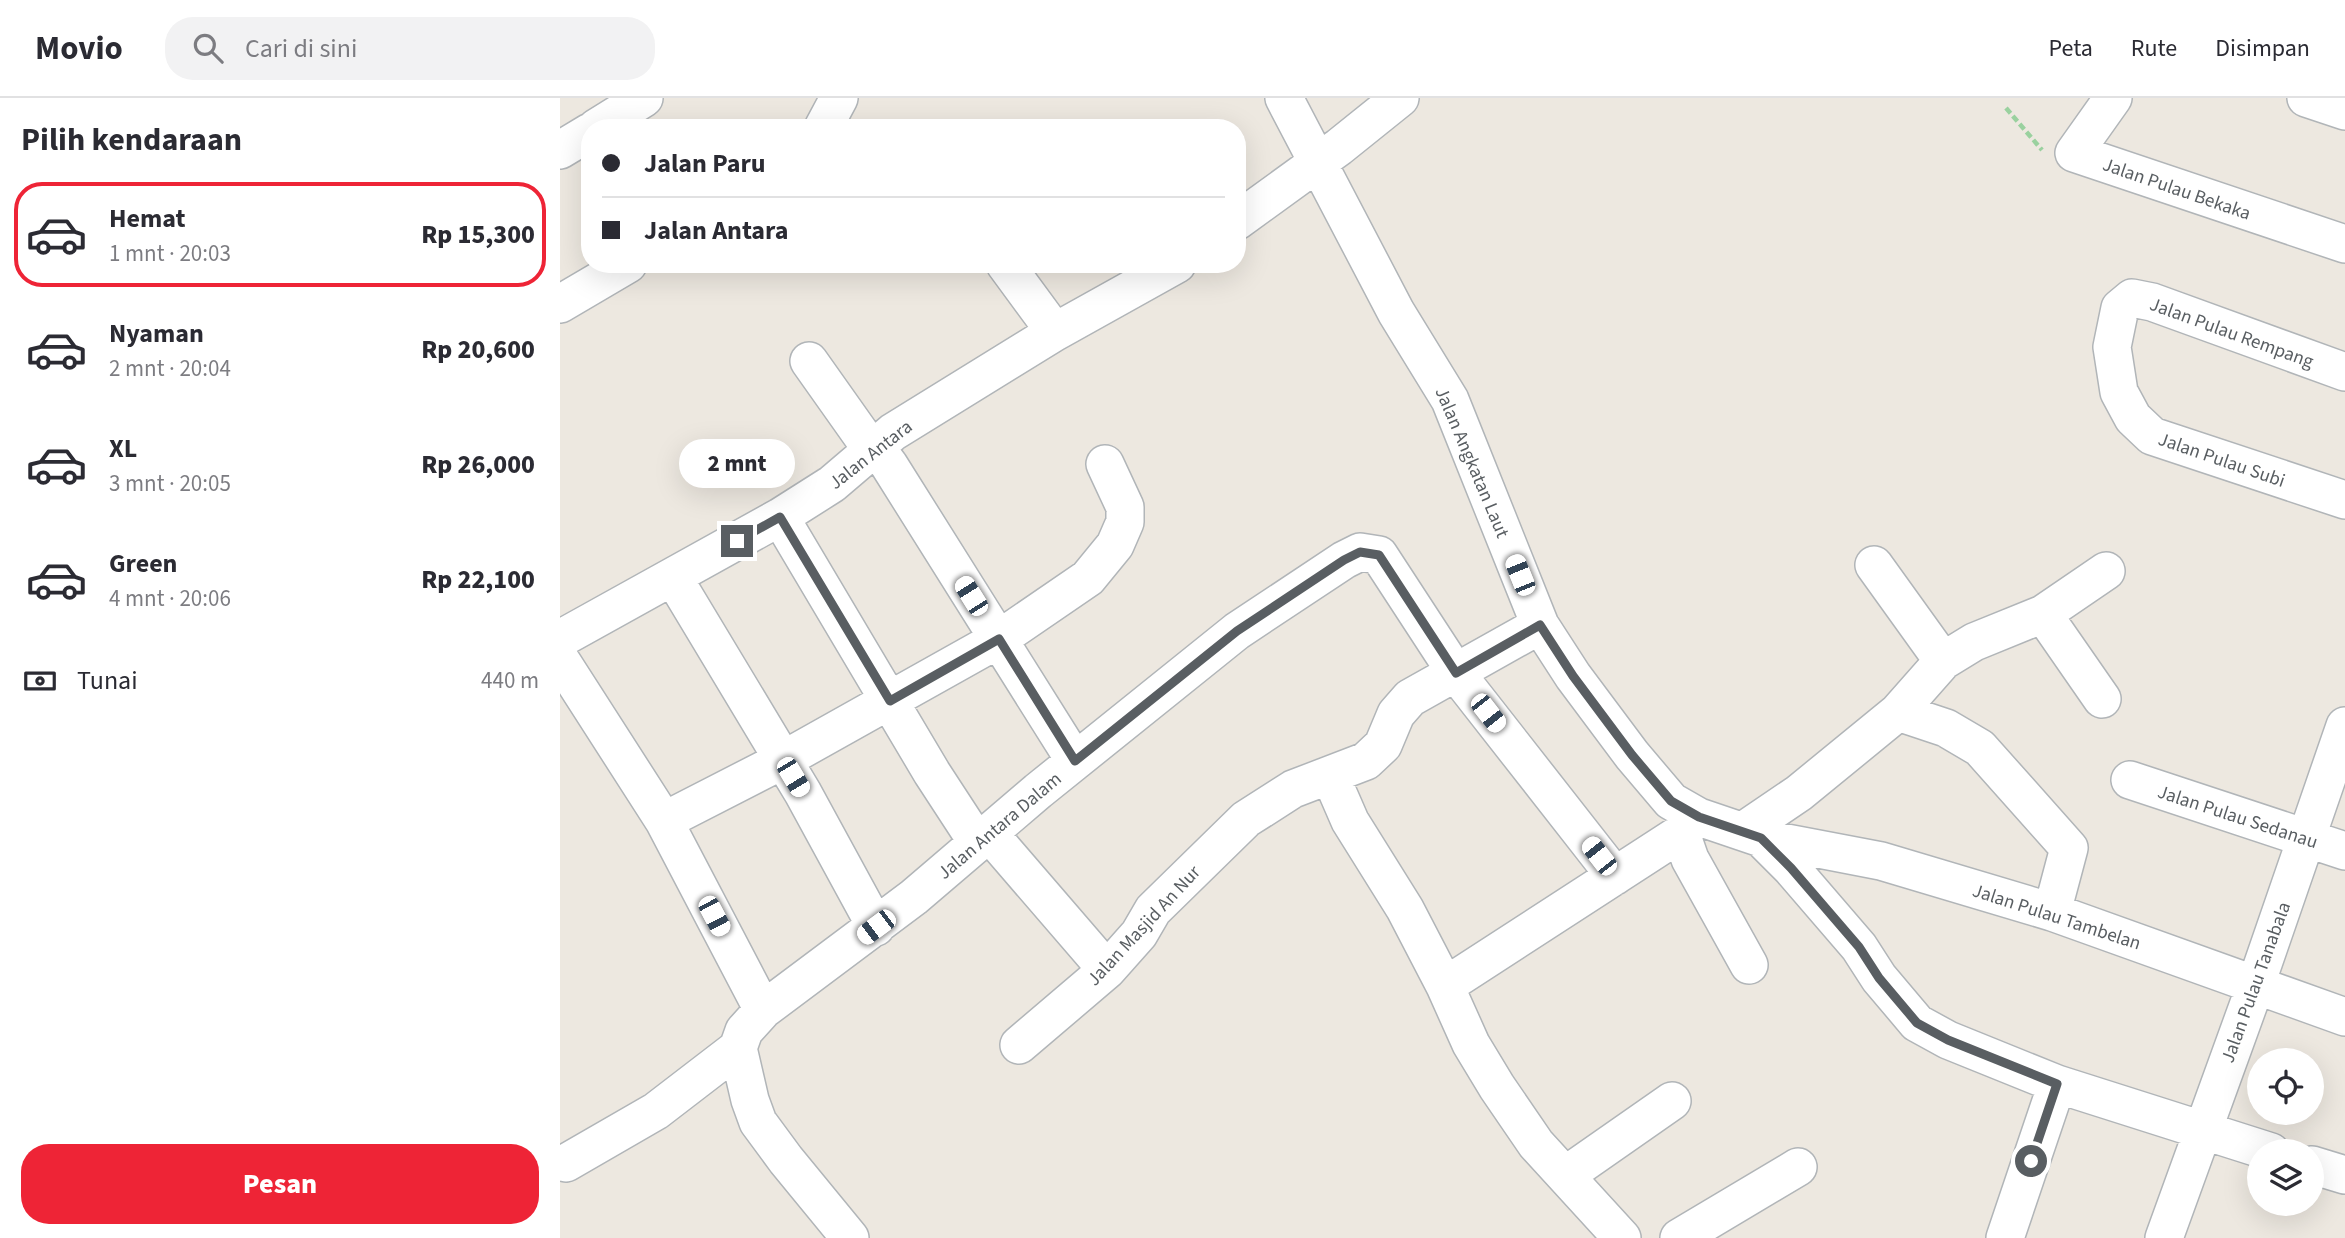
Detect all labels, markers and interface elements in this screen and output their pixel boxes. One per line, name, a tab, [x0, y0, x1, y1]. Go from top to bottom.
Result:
search box	[165, 17, 655, 80]
text: Movio	[35, 25, 123, 72]
icon: search	[189, 29, 227, 67]
text: Cari di sini	[245, 30, 357, 67]
text: Peta	[2048, 31, 2093, 66]
text: Rute	[2131, 31, 2177, 66]
text: Disimpan	[2215, 31, 2310, 66]
text: Pilih kendaraan	[21, 117, 242, 163]
text: Jalan Paru	[644, 145, 766, 182]
street label: Jalan Pulau Bekaka	[2099, 151, 2254, 227]
text: Hemat	[109, 200, 185, 237]
icon: car	[25, 203, 88, 266]
text: Jalan Antara	[644, 212, 788, 249]
text: Rp 15,300	[421, 216, 535, 253]
text: 1 mnt · 20:03	[109, 237, 231, 270]
street label: Jalan Pulau Rempang	[2146, 291, 2318, 376]
text: Nyaman	[109, 315, 204, 352]
icon: car	[25, 318, 88, 381]
text: Rp 20,600	[421, 331, 535, 368]
text: 2 mnt · 20:04	[109, 352, 231, 385]
street label: Jalan Angkatan Laut	[1428, 383, 1516, 543]
street label: Jalan Antara	[823, 414, 918, 496]
street label: Jalan Pulau Subi	[2154, 426, 2289, 495]
text: XL	[109, 430, 137, 467]
icon: car	[25, 433, 88, 496]
callout: 2 mnt	[679, 440, 795, 488]
text: Rp 26,000	[421, 446, 535, 483]
text: 2 mnt	[708, 447, 767, 480]
text: 3 mnt · 20:05	[109, 467, 231, 500]
route end	[721, 525, 753, 557]
text: Green	[109, 545, 177, 582]
icon: car	[25, 548, 88, 611]
car	[1503, 552, 1538, 598]
text: Rp 22,100	[421, 561, 535, 598]
car	[951, 573, 992, 619]
text: 4 mnt · 20:06	[109, 582, 231, 615]
icon: cash	[21, 662, 59, 700]
text: Tunai	[77, 662, 138, 699]
text: 440 m	[481, 664, 539, 697]
car	[1467, 690, 1510, 736]
car	[774, 754, 813, 800]
street label: Jalan Antara Dalam	[932, 766, 1068, 886]
street label: Jalan Pulau Sedanau	[2154, 779, 2321, 856]
car	[1578, 833, 1621, 879]
street label: Jalan Masjid An Nur	[1081, 859, 1207, 992]
street label: Jalan Pulau Tambelan	[1969, 877, 2144, 957]
car	[695, 893, 734, 939]
street label: Jalan Pulau Tanabala	[2215, 898, 2298, 1067]
car	[853, 906, 900, 948]
map controls	[2247, 1048, 2324, 1216]
button: locate	[2247, 1048, 2324, 1125]
button: layers	[2247, 1139, 2324, 1216]
button: Pesan	[21, 1144, 539, 1224]
route start	[2015, 1145, 2047, 1177]

